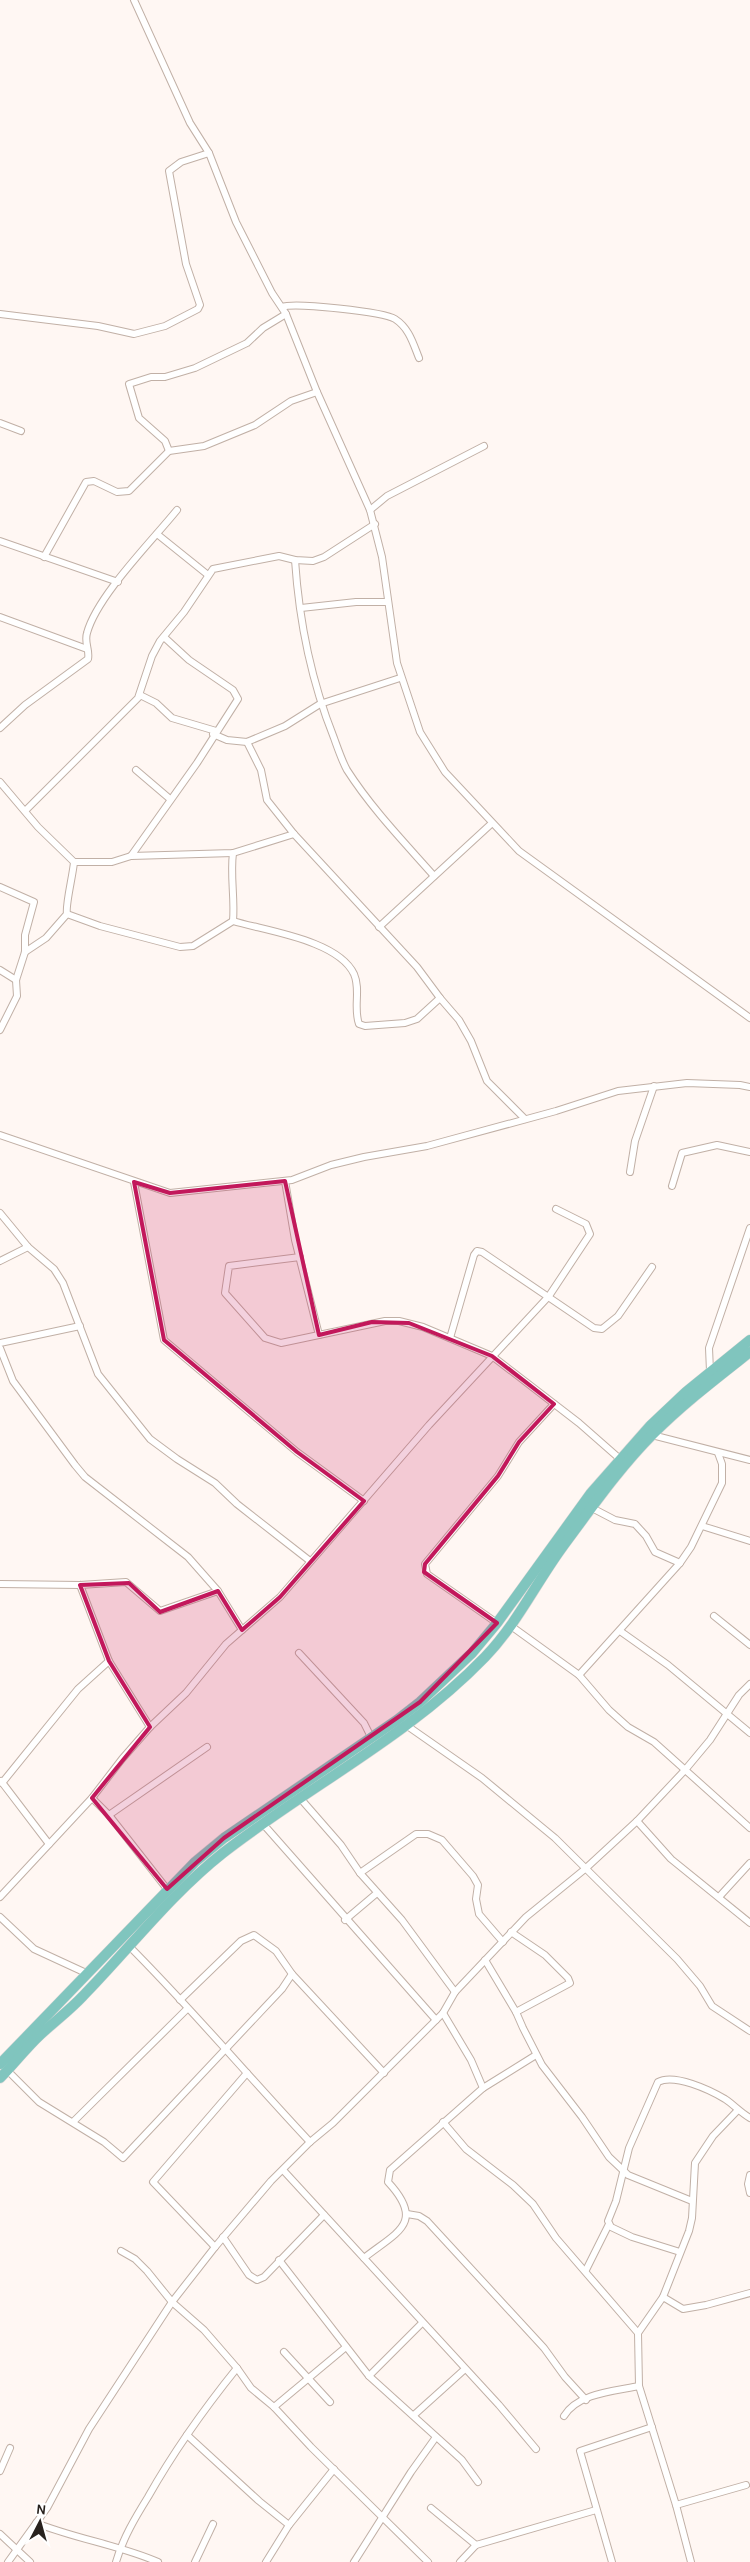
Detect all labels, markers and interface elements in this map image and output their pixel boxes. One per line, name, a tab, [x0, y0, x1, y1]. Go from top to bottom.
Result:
north arrow	[15, 2497, 65, 2547]
text: N	[35, 2501, 47, 2519]

